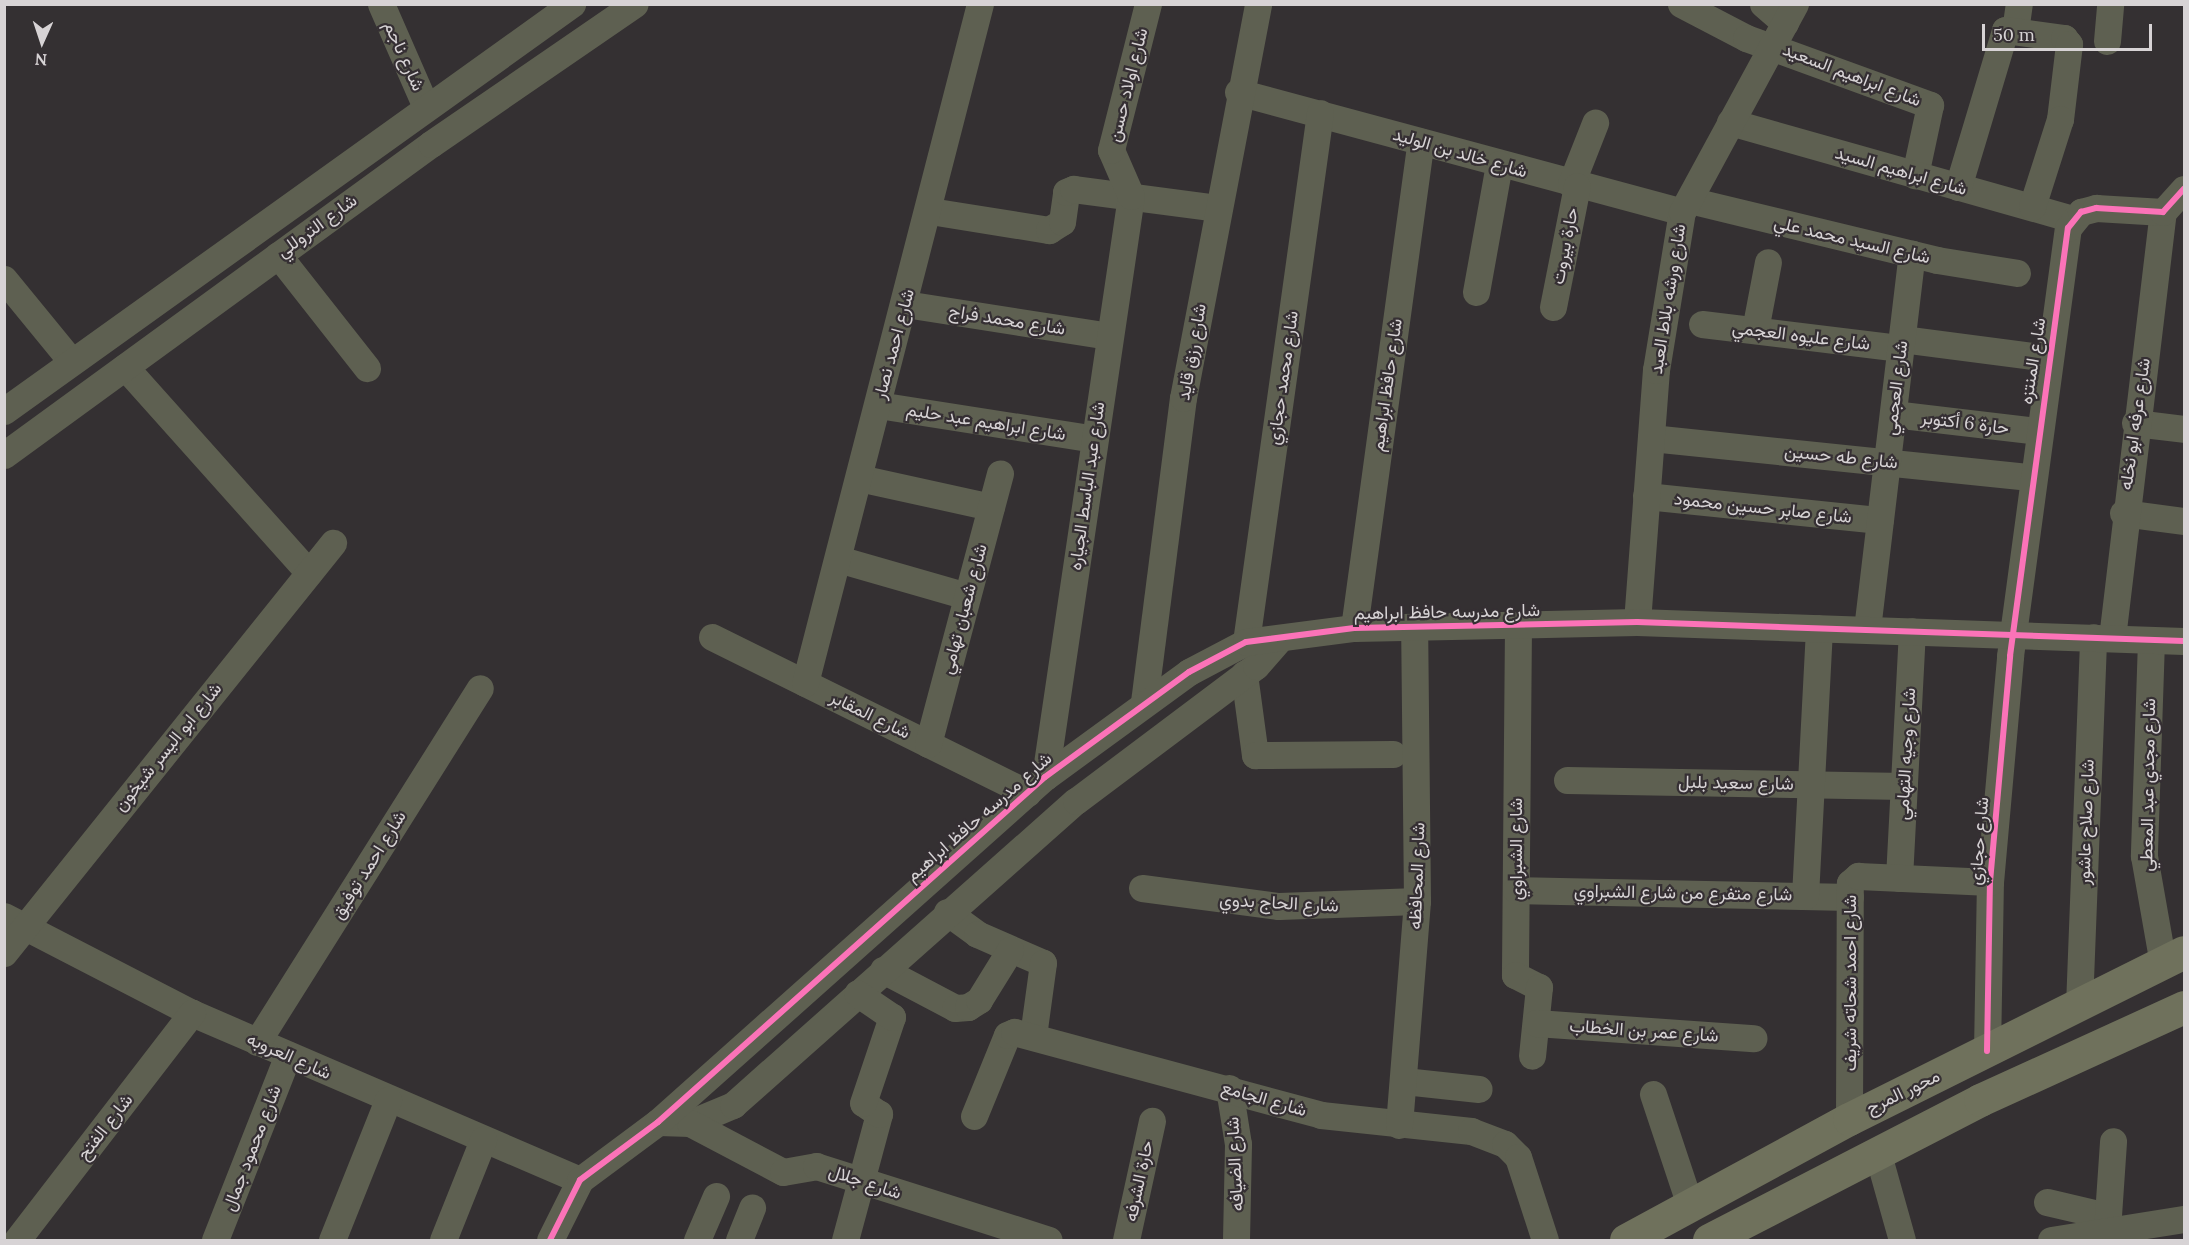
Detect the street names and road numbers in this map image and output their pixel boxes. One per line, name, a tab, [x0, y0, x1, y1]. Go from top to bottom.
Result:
street label: شارع ناجم	[379, 18, 429, 94]
street label: شارع اولاد حسن	[1103, 26, 1153, 144]
street label: شارع ابراهيم السعيد	[1780, 39, 1924, 111]
street label: شارع خالد بن الوليد	[1390, 123, 1530, 183]
street label: شارع ابراهيم السيد	[1833, 142, 1969, 200]
street label: شارع التروللي	[273, 190, 361, 262]
street label: حارة بيروت	[1547, 206, 1583, 286]
street label: شارع السيد محمد علي	[1772, 212, 1932, 268]
street label: شارع ورشه بلاط العبد	[1645, 222, 1691, 376]
street label: شارع احمد نصار	[869, 286, 919, 402]
street label: شارع محمد فراج	[947, 300, 1067, 340]
street label: شارع رزق قايد	[1173, 302, 1211, 402]
street label: شارع محمد حجازي	[1263, 309, 1303, 447]
street label: شارع المنتزه	[2015, 316, 2051, 406]
street label: شارع حافظ ابراهيم	[1367, 317, 1407, 453]
street label: شارع عليوه العجمي	[1731, 317, 1871, 355]
street label: شارع العجمي	[1879, 339, 1913, 437]
street label: شارع عرفه ابو نخله	[2115, 357, 2155, 491]
street label: شارع ابراهيم عبد حليم	[905, 399, 1067, 445]
street label: شارع عبد الباسط الجياره	[1064, 400, 1110, 572]
street label: حارة 6 أكتوبر	[1920, 407, 2010, 439]
street label: شارع طه حسين	[1783, 440, 1899, 474]
street label: شارع صابر حسين محمود	[1673, 488, 1853, 528]
street label: شارع شعبان تهامي	[936, 541, 992, 677]
street label: شارع مدرسه حافظ ابراهيم	[1354, 600, 1540, 624]
street label: شارع ابو اليسر شيخون	[110, 678, 226, 816]
street label: شارع المقابر	[826, 686, 914, 744]
street label: شارع وجيه التهامي	[1892, 687, 1920, 821]
street label: شارع مجدي عبد المعطي	[2136, 698, 2160, 872]
street label: شارع مدرسه حافظ ابراهيم	[902, 748, 1056, 886]
street label: شارع صلاح عاشور	[2073, 759, 2099, 885]
street label: شارع سعيد بلبل	[1678, 771, 1794, 795]
street label: شارع حجازي	[1964, 796, 1994, 886]
street label: شارع الشبراوي	[1505, 798, 1527, 900]
street label: شارع احمد توفيق	[327, 807, 411, 923]
street label: شارع المحافظه	[1404, 822, 1430, 930]
street label: شارع متفرع من شارع الشبراوي	[1574, 880, 1792, 906]
street label: شارع الحاج بدوي	[1219, 889, 1339, 917]
street label: شارع احمد شحاته شريف	[1839, 895, 1861, 1071]
street label: شارع عمر بن الخطاب	[1569, 1015, 1719, 1047]
street label: شارع العروبه	[244, 1028, 334, 1084]
street label: محور المرج	[1863, 1065, 1943, 1119]
street label: شارع الجامع	[1219, 1077, 1309, 1121]
street label: شارع محمود جمال	[218, 1082, 286, 1214]
street label: شارع الفتح	[72, 1090, 138, 1164]
street label: شارع الضيافه	[1222, 1116, 1248, 1212]
street label: حارة الشرفه	[1120, 1138, 1158, 1224]
street label: شارع جلال	[826, 1160, 904, 1204]

